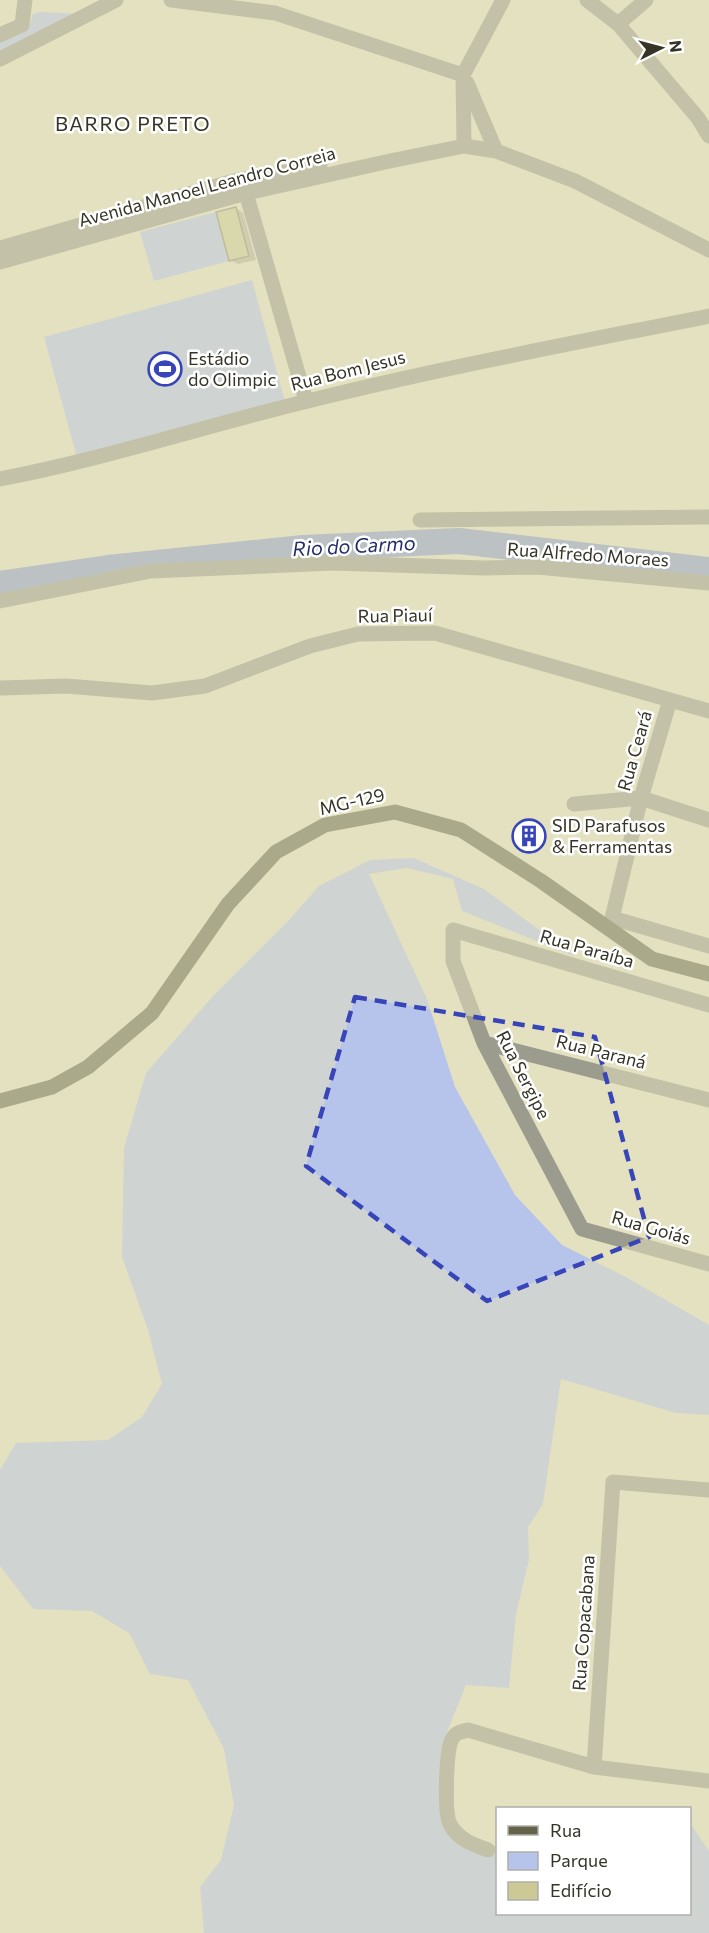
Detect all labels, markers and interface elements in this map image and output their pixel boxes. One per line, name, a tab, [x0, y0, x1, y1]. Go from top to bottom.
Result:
north arrow	[631, 18, 691, 78]
text: N	[666, 39, 686, 53]
district label: BARRO PRETO	[55, 111, 211, 135]
street label: Avenida Manoel Leandro Correia	[76, 141, 338, 231]
street label: Rua Bom Jesus	[288, 345, 407, 395]
place label: Estádio do Olimpic	[188, 347, 276, 390]
sports icon: Estádio do Olimpic	[147, 351, 183, 387]
water label: Rio do Carmo	[292, 530, 416, 560]
street label: Rua Alfredo Moraes	[506, 537, 670, 571]
street label: Rua Piauí	[357, 603, 434, 627]
street label: Rua Ceará	[612, 708, 656, 793]
street label: MG-129	[317, 783, 387, 819]
place label: SID Parafusos & Ferramentas	[552, 814, 672, 857]
building icon: SID Parafusos & Ferramentas	[511, 818, 547, 854]
street label: Rua Paraíba	[538, 924, 637, 972]
street label: Rua Sergipe	[492, 1026, 556, 1123]
street label: Rua Paraná	[554, 1029, 648, 1073]
street label: Rua Goiás	[609, 1205, 693, 1249]
street label: Rua Copacabana	[567, 1554, 599, 1692]
legend	[496, 1807, 691, 1915]
text: Rua	[550, 1819, 581, 1841]
text: Parque	[550, 1849, 608, 1871]
text: Edifício	[550, 1879, 612, 1901]

